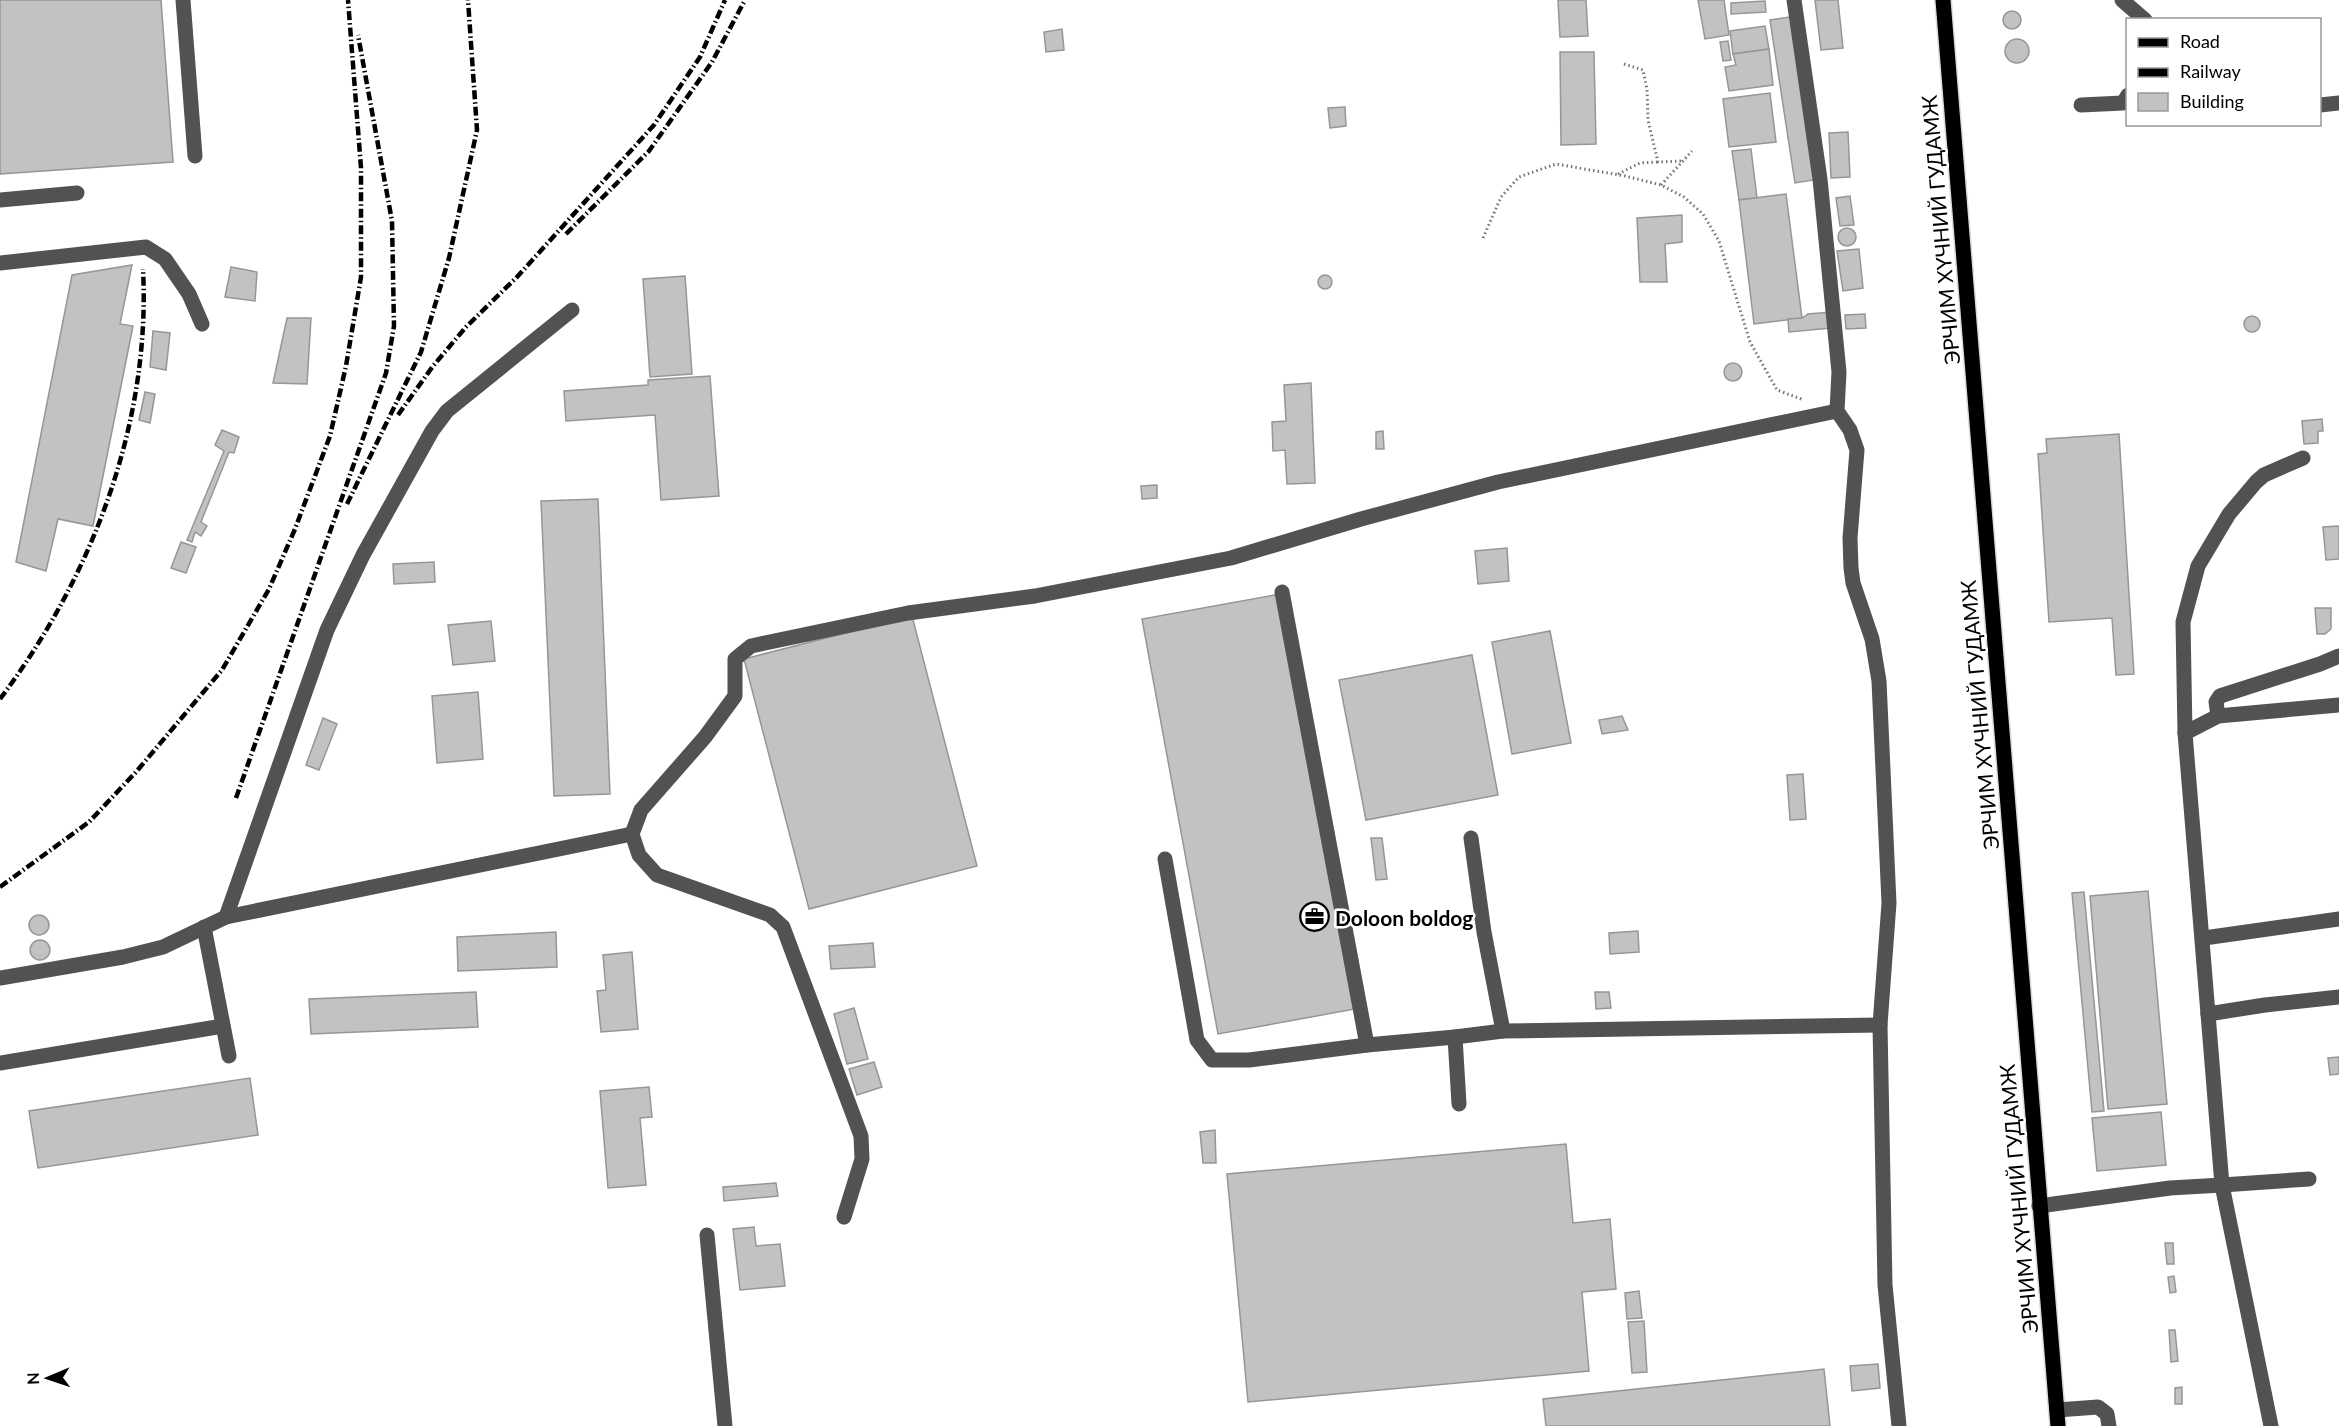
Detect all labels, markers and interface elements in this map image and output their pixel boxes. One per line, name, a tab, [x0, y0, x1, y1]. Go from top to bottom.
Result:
legend	[2126, 18, 2321, 126]
text: Road	[2180, 30, 2220, 52]
text: Railway	[2180, 60, 2241, 82]
text: Building	[2180, 90, 2244, 112]
street label: ЭРЧИМ ХҮЧНИЙ ГУДАМЖ	[1916, 94, 1964, 366]
street label: ЭРЧИМ ХҮЧНИЙ ГУДАМЖ	[1955, 579, 2003, 851]
office icon: Doloon boldog	[1298, 901, 1330, 933]
place label: Doloon boldog	[1335, 905, 1473, 930]
street label: ЭРЧИМ ХҮЧНИЙ ГУДАМЖ	[1994, 1063, 2042, 1335]
north arrow	[18, 1348, 78, 1408]
text: N	[23, 1372, 42, 1385]

